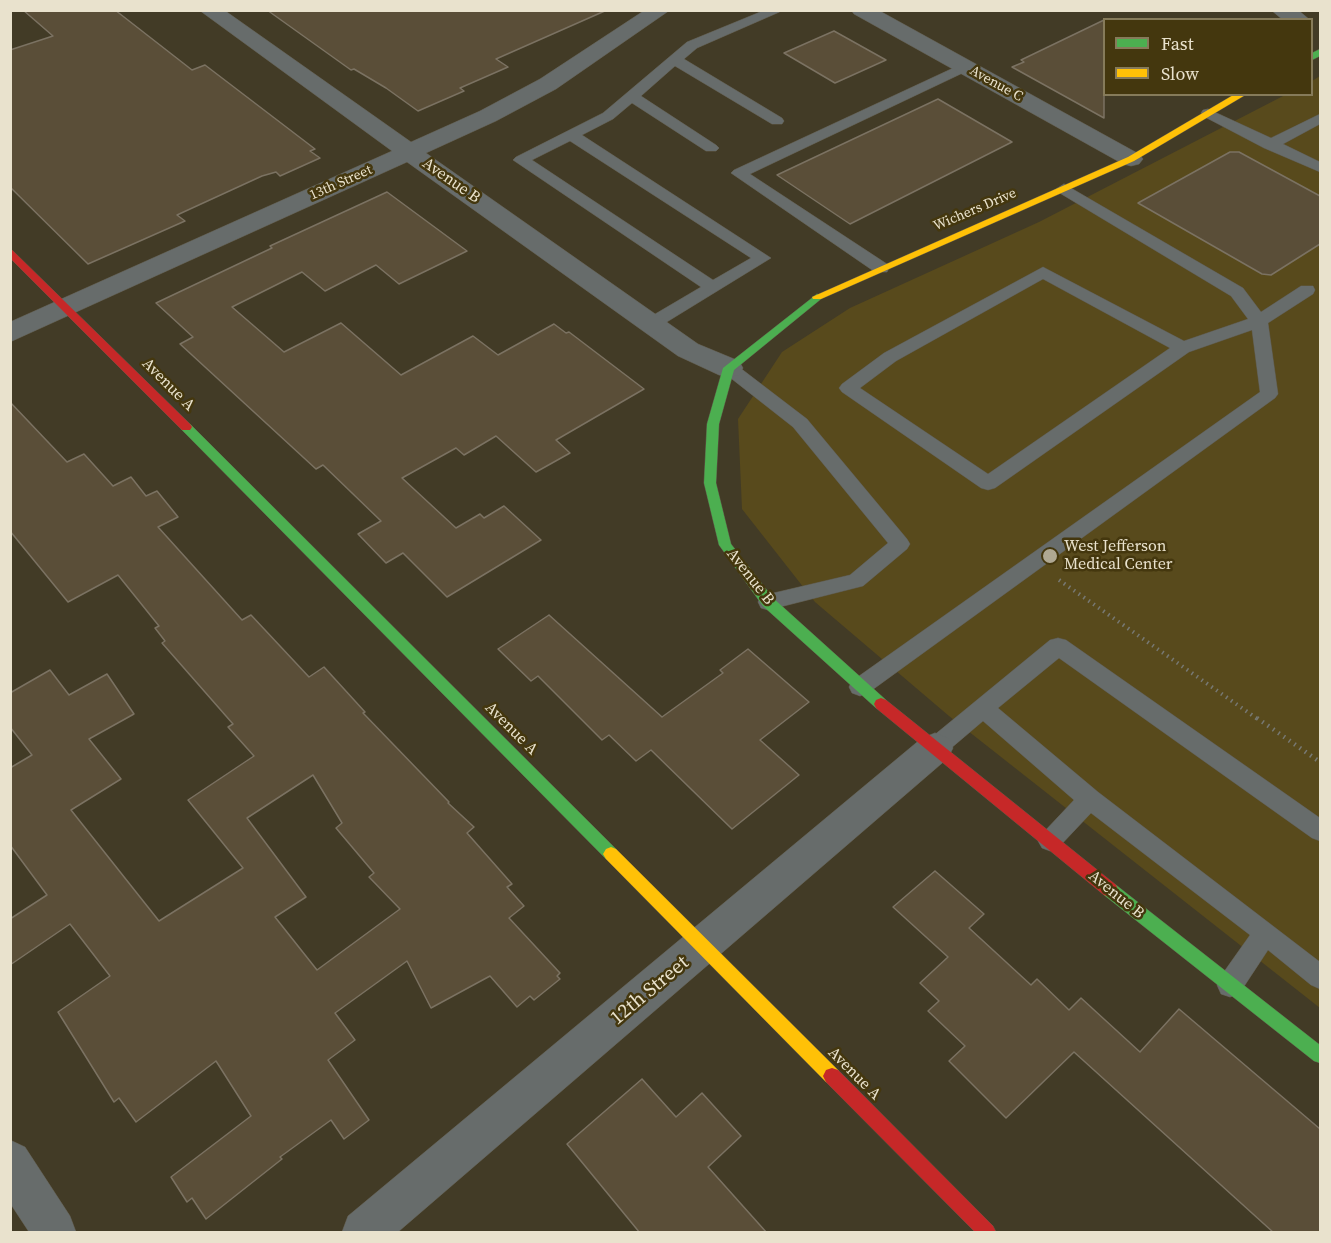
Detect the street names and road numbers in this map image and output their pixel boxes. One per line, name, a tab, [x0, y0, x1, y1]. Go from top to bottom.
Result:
street label: Avenue C	[967, 63, 1025, 105]
street label: Avenue B	[418, 154, 484, 208]
street label: 13th Street	[307, 162, 375, 204]
street label: Wichers Drive	[931, 185, 1019, 235]
street label: Avenue A	[138, 355, 198, 415]
street label: Avenue B	[722, 545, 778, 609]
street label: Avenue A	[481, 699, 541, 759]
street label: Avenue B	[1084, 867, 1148, 923]
street label: 12th Street	[606, 951, 694, 1031]
street label: Avenue A	[824, 1044, 884, 1104]

